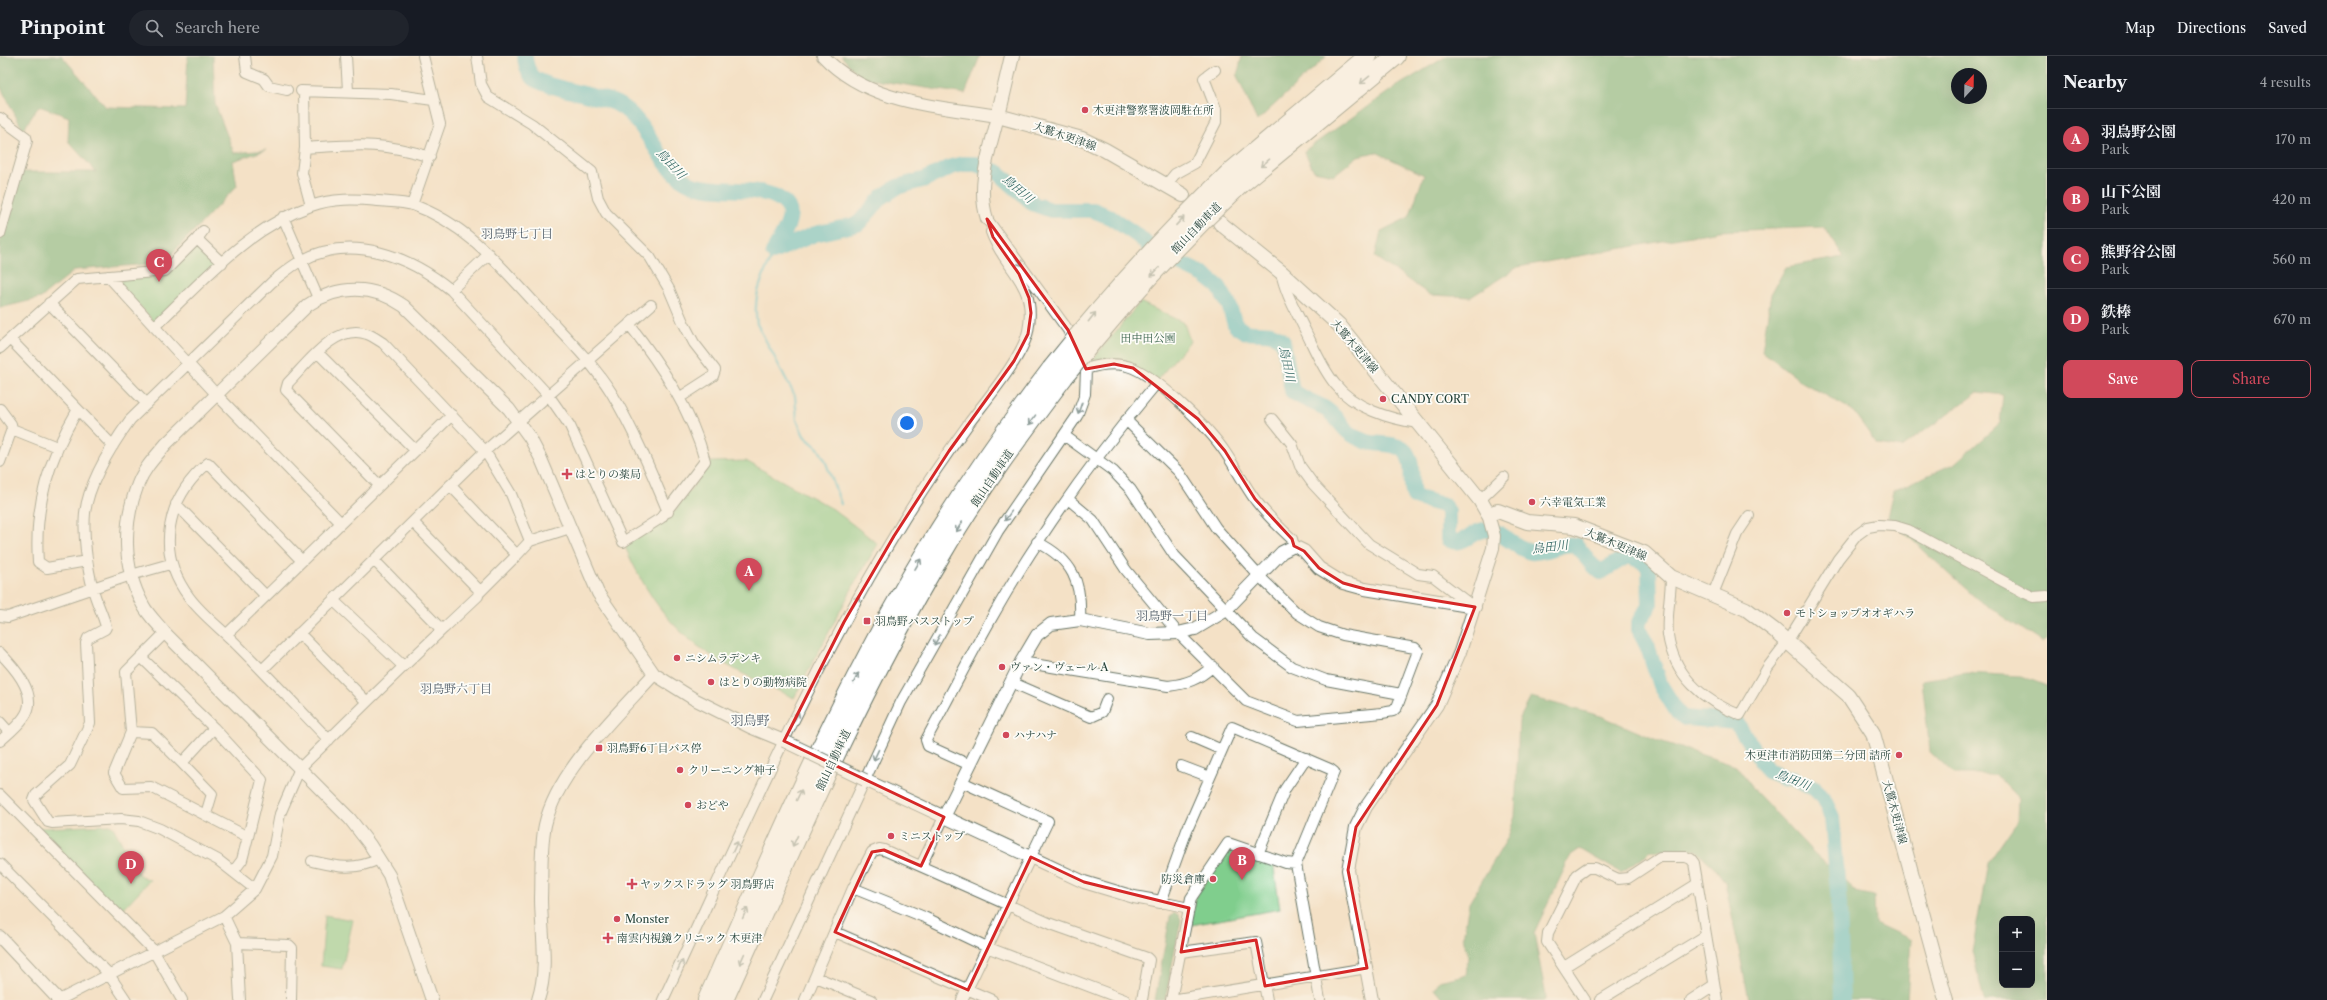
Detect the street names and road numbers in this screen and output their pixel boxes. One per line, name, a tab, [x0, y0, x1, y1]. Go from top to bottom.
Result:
street label: 大鷲木更津線	[1032, 119, 1098, 153]
street label: 館山自動車道	[1168, 199, 1224, 257]
street label: 大鷲木更津線	[1328, 316, 1382, 376]
street label: 館山自動車道	[968, 447, 1016, 509]
street label: 大鷲木更津線	[1583, 525, 1649, 563]
street label: 館山自動車道	[813, 727, 853, 793]
street label: 大鷲木更津線	[1880, 778, 1910, 846]

